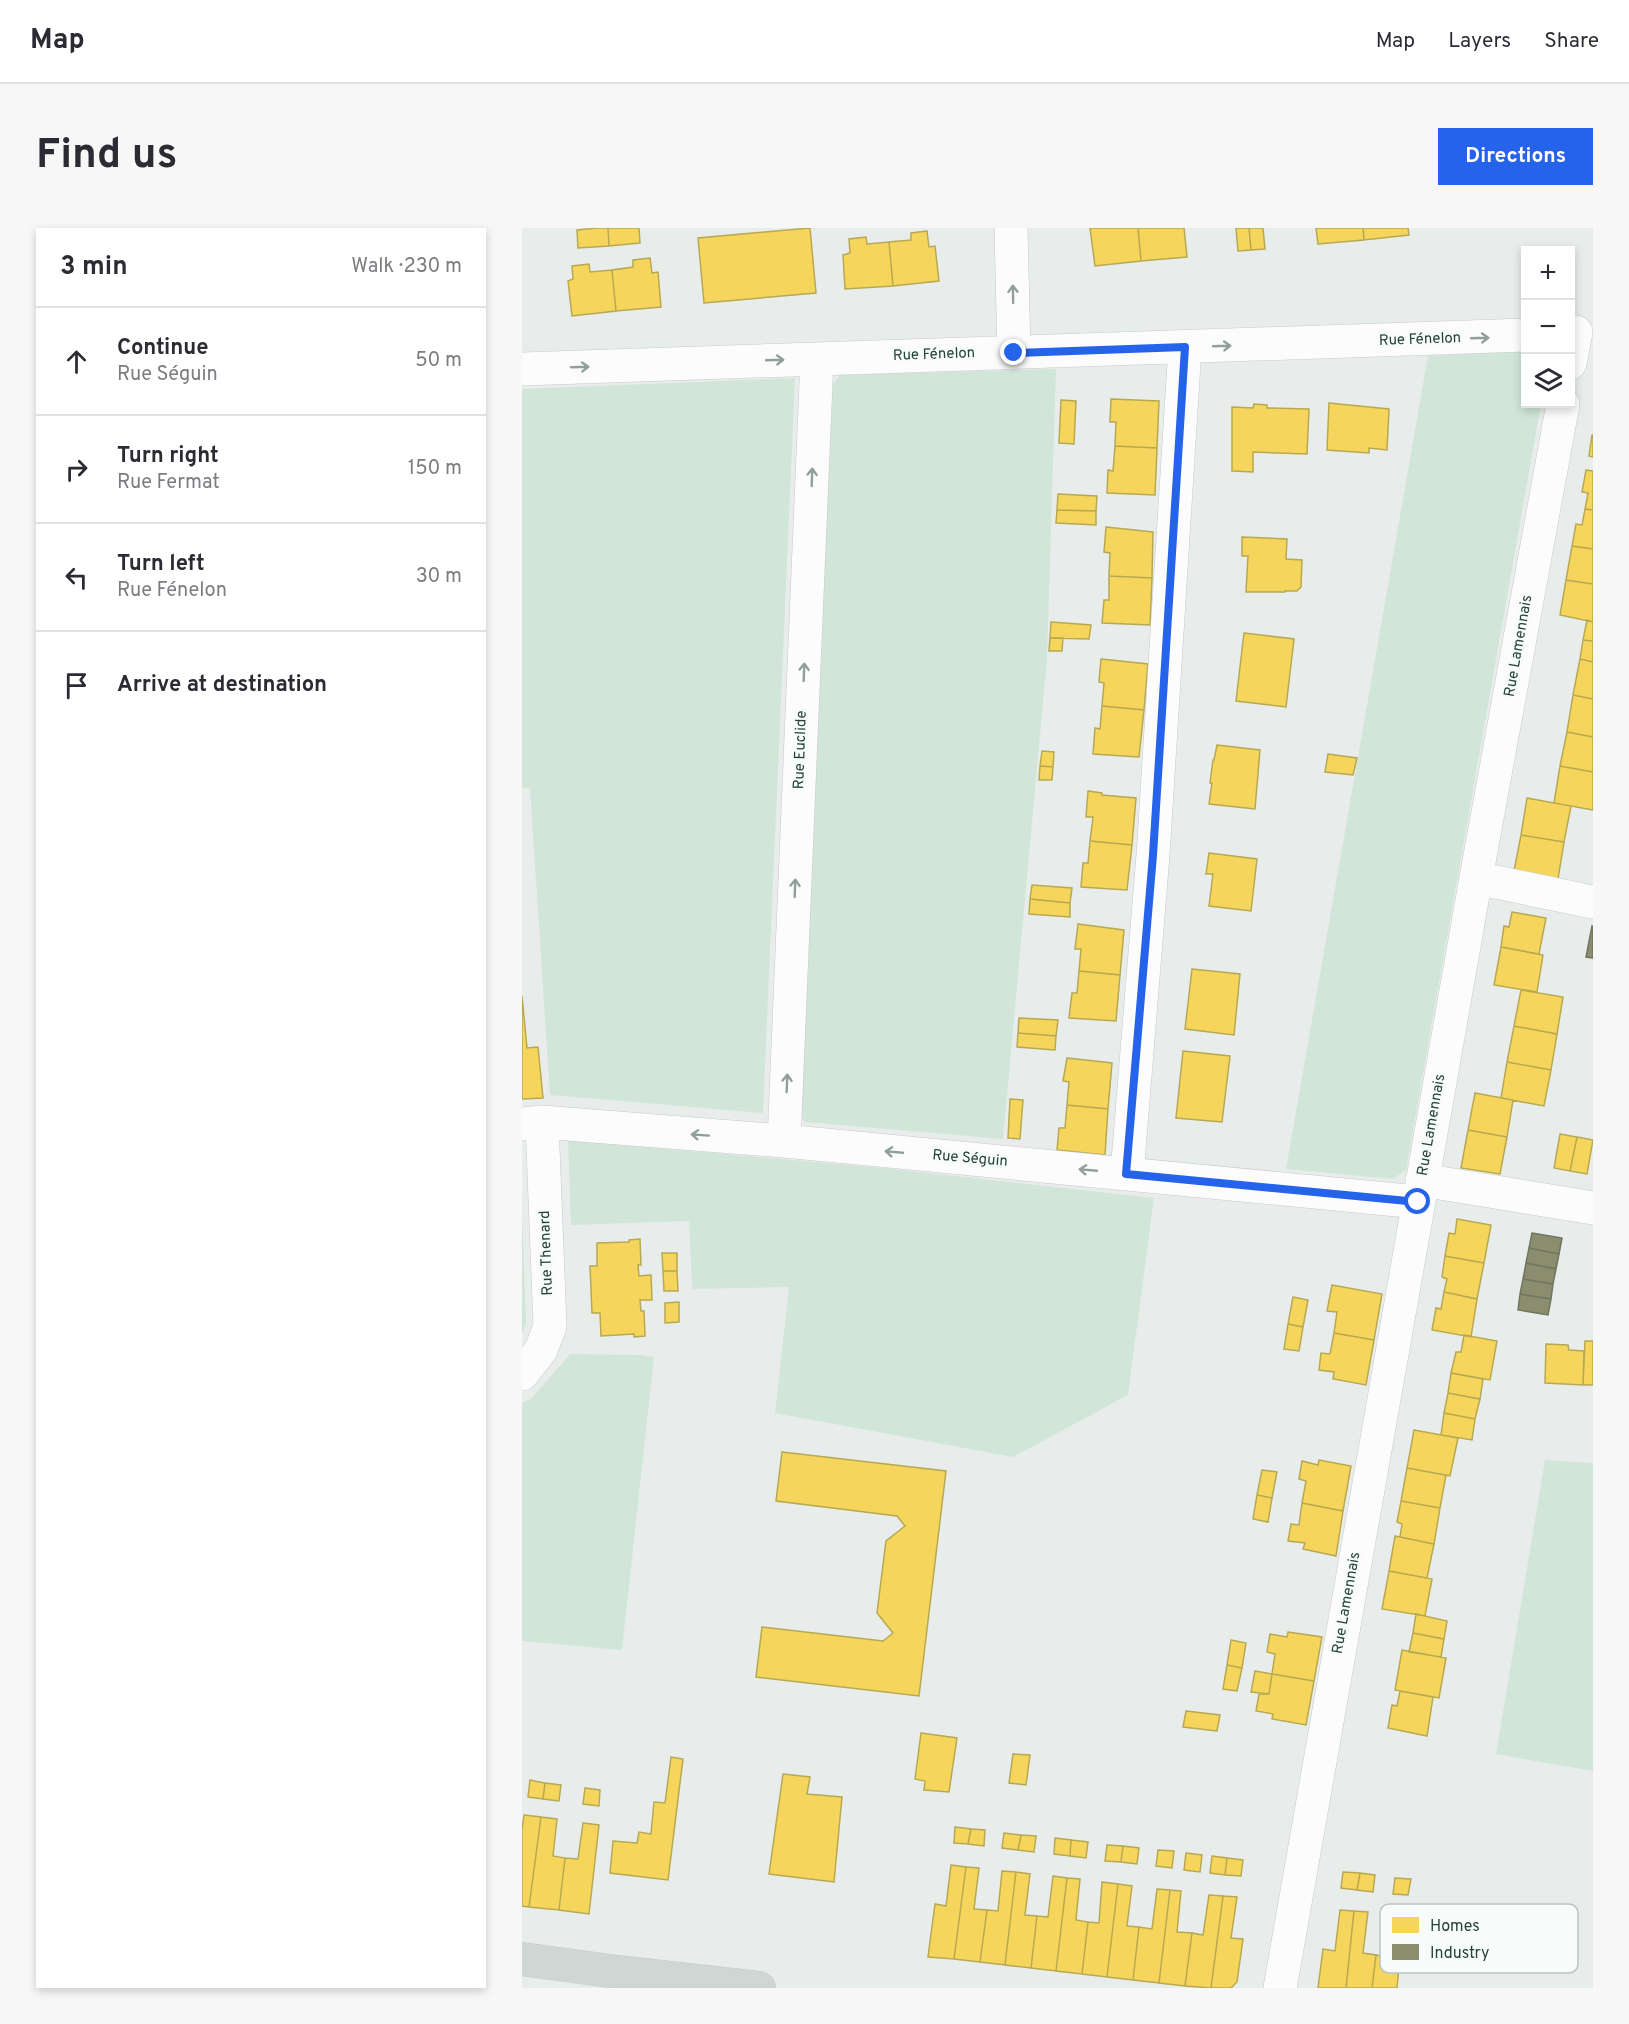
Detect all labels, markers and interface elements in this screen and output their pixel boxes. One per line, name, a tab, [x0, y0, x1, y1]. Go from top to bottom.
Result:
text: Map	[30, 23, 85, 59]
text: Map	[1376, 28, 1415, 55]
text: Layers	[1448, 28, 1511, 55]
text: Share	[1544, 28, 1599, 55]
button: Directions	[1438, 128, 1593, 185]
text: Find us	[36, 130, 177, 183]
map controls	[1521, 246, 1575, 408]
button: +	[1521, 246, 1575, 300]
text: 3 min	[60, 251, 128, 284]
text: Walk · 230 m	[351, 254, 462, 280]
one-way arrow	[1007, 285, 1018, 305]
button: −	[1521, 300, 1575, 354]
street label: Rue Fénelon	[1378, 329, 1462, 351]
one-way arrow	[1469, 332, 1489, 343]
text: Continue	[117, 335, 208, 362]
route end	[1000, 339, 1026, 365]
one-way arrow	[1212, 340, 1232, 351]
street label: Rue Fénelon	[892, 344, 976, 366]
icon: ahead	[60, 345, 93, 378]
text: 50 m	[415, 348, 462, 374]
button: layers	[1521, 354, 1575, 408]
one-way arrow	[765, 355, 785, 366]
one-way arrow	[570, 361, 590, 373]
text: Rue Séguin	[117, 362, 218, 388]
text: Turn right	[117, 443, 219, 470]
icon: right	[60, 453, 93, 486]
text: 150 m	[408, 456, 462, 482]
one-way arrow	[807, 468, 818, 488]
text: Rue Fermat	[117, 470, 220, 496]
text: Turn left	[117, 551, 205, 578]
icon: left	[60, 561, 93, 594]
text: 30 m	[416, 564, 462, 590]
text: Rue Fénelon	[117, 578, 227, 604]
street label: Rue Lamennais	[1501, 594, 1537, 698]
one-way arrow	[798, 663, 809, 683]
icon: arrive	[60, 669, 93, 702]
text: Arrive at destination	[117, 672, 327, 699]
street label: Rue Euclide	[790, 710, 812, 790]
one-way arrow	[789, 878, 800, 898]
one-way arrow	[781, 1073, 792, 1093]
street label: Rue Lamennais	[1414, 1073, 1450, 1177]
one-way arrow	[691, 1129, 711, 1140]
one-way arrow	[885, 1146, 905, 1157]
street label: Rue Séguin	[931, 1146, 1009, 1172]
one-way arrow	[1079, 1164, 1099, 1175]
route start	[1404, 1188, 1430, 1214]
street label: Rue Thenard	[536, 1210, 558, 1296]
street label: Rue Lamennais	[1329, 1551, 1365, 1655]
legend	[1380, 1904, 1578, 1973]
text: Homes	[1430, 1917, 1480, 1937]
text: Industry	[1430, 1944, 1489, 1964]

